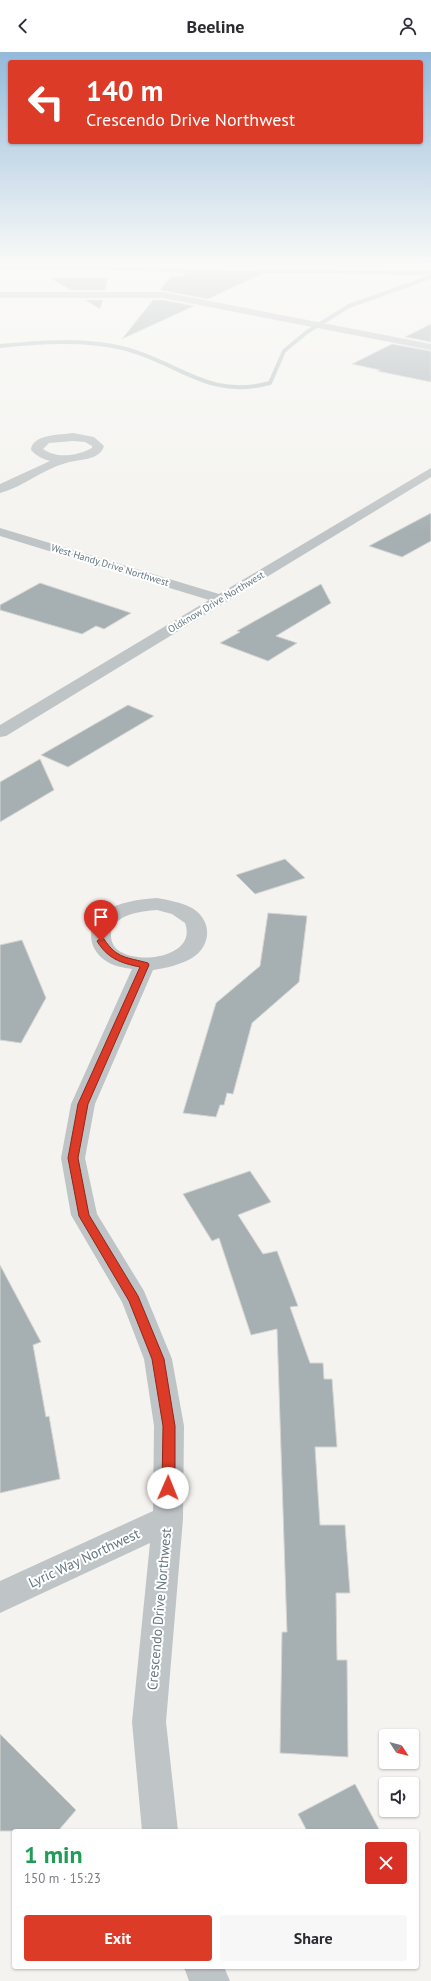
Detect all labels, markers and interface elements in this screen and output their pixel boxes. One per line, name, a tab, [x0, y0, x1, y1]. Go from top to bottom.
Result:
icon: back	[12, 15, 34, 37]
text: Beeline	[187, 15, 244, 38]
icon: person	[397, 15, 419, 37]
text: 140 m	[86, 72, 163, 109]
icon: left	[20, 76, 72, 128]
text: Crescendo Drive Northwest	[86, 108, 295, 131]
street label: West Handy Drive Northwest	[50, 541, 171, 589]
street label: Oldknow Drive Northwest	[165, 568, 267, 636]
pin	[84, 900, 118, 941]
icon: arrive	[90, 906, 112, 928]
position arrow	[147, 1467, 189, 1509]
street label: Lyric Way Northwest	[26, 1524, 143, 1592]
street label: Crescendo Drive Northwest	[143, 1527, 175, 1691]
north arrow	[379, 1729, 419, 1769]
map controls	[379, 1729, 419, 1817]
button: sound	[379, 1777, 419, 1817]
text: 1 min	[24, 1839, 83, 1870]
button: close	[365, 1842, 407, 1884]
text: 150 m · 15:23	[24, 1870, 101, 1887]
button: Exit	[24, 1915, 212, 1961]
button: Share	[220, 1915, 407, 1961]

